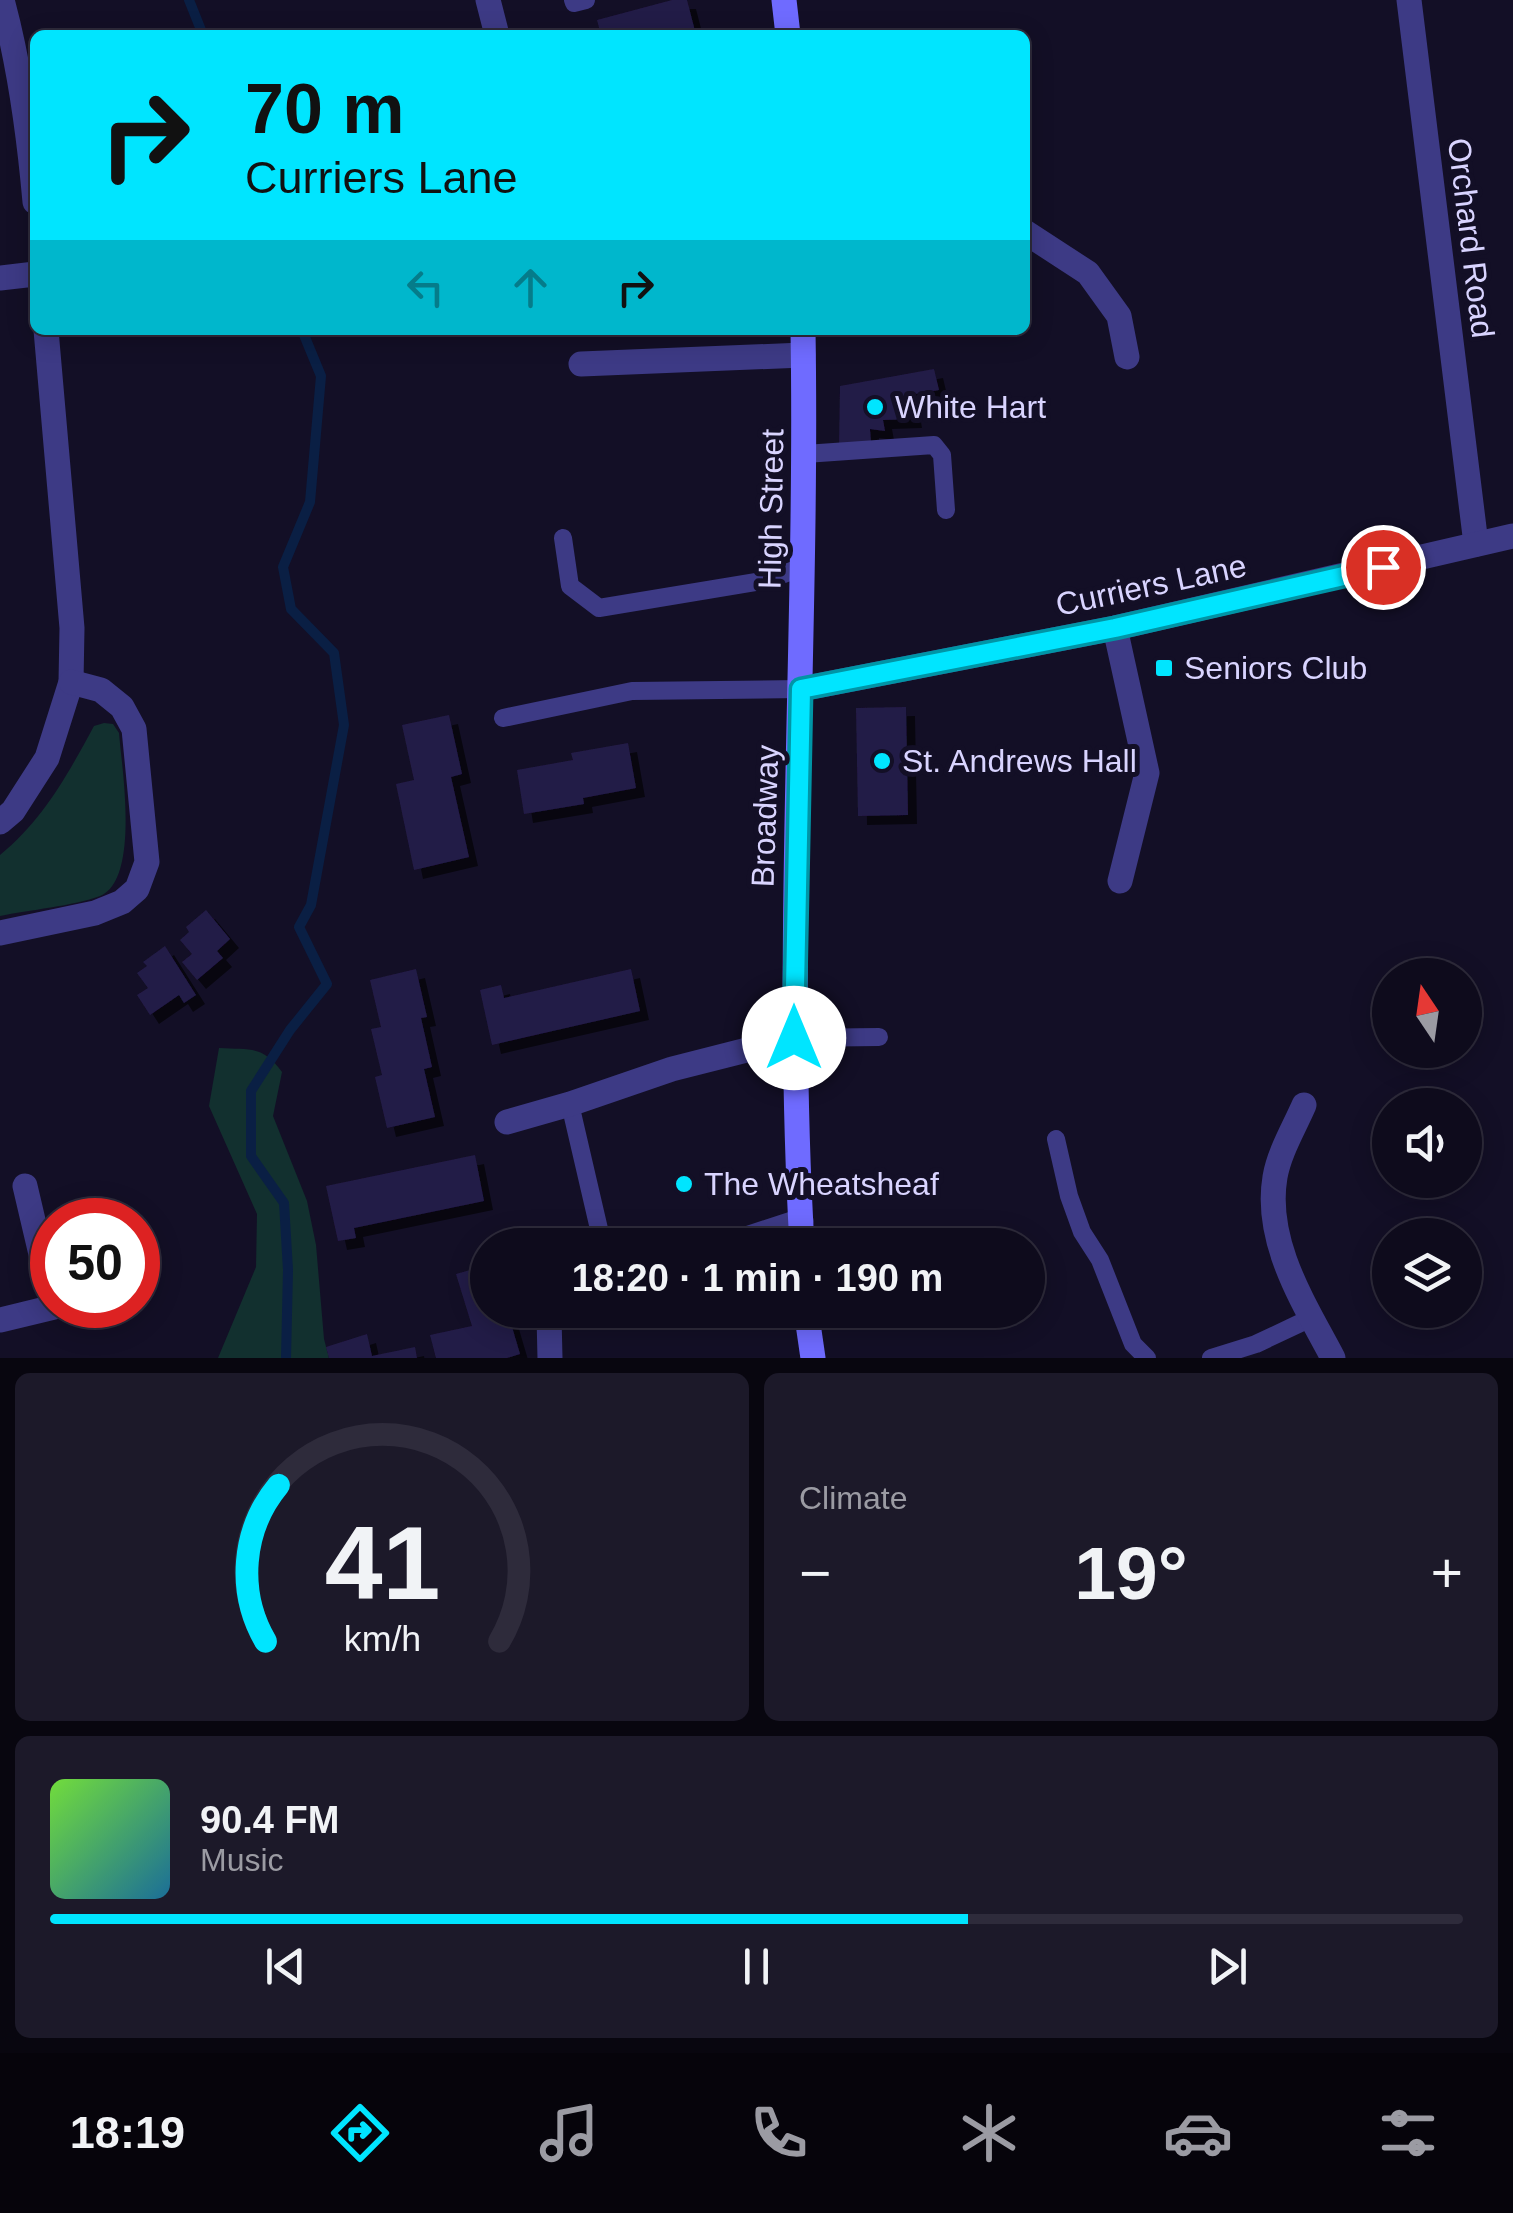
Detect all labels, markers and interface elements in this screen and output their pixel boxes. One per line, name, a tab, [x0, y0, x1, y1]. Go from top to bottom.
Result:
icon: right	[80, 70, 210, 200]
text: 70 m	[245, 70, 405, 148]
street label: Orchard Road	[1441, 136, 1501, 340]
text: Curriers Lane	[245, 152, 518, 203]
icon: left	[398, 260, 453, 315]
icon: ahead	[503, 260, 558, 315]
icon: right	[608, 260, 663, 315]
place label: White Hart	[895, 389, 1046, 425]
marker: White Hart	[864, 396, 886, 418]
street label: High Street	[752, 429, 790, 589]
pin	[1341, 525, 1426, 610]
icon: arrive	[1356, 540, 1411, 595]
street label: Curriers Lane	[1052, 547, 1250, 623]
place label: Seniors Club	[1184, 650, 1367, 686]
marker: Seniors Club	[1153, 657, 1175, 679]
place label: St. Andrews Hall	[902, 743, 1137, 779]
street label: Broadway	[745, 744, 785, 888]
marker: St. Andrews Hall	[871, 750, 893, 772]
north arrow	[1372, 958, 1482, 1068]
map controls	[1372, 958, 1482, 1328]
position arrow	[742, 986, 846, 1090]
button: sound	[1372, 1088, 1482, 1198]
place label: The Wheatsheaf	[704, 1166, 939, 1202]
marker: The Wheatsheaf	[673, 1173, 695, 1195]
speed limit sign: 50	[30, 1198, 160, 1328]
button: layers	[1372, 1218, 1482, 1328]
text: 18:20 · 1 min · 190 m	[572, 1257, 943, 1299]
text: Climate	[799, 1480, 907, 1516]
text: 41	[324, 1505, 440, 1621]
text: 19°	[1074, 1531, 1188, 1615]
text: −	[799, 1542, 831, 1604]
text: +	[1431, 1542, 1463, 1604]
text: km/h	[343, 1619, 421, 1659]
text: 90.4 FM	[200, 1799, 339, 1841]
text: Music	[200, 1842, 284, 1878]
icon: previous	[258, 1939, 313, 1994]
icon: pause	[729, 1939, 784, 1994]
icon: next	[1200, 1939, 1255, 1994]
icon: directions	[325, 2098, 395, 2168]
icon: music	[534, 2098, 604, 2168]
icon: phone	[744, 2098, 814, 2168]
icon: climate	[954, 2098, 1024, 2168]
icon: car	[1163, 2098, 1233, 2168]
icon: filters	[1373, 2098, 1443, 2168]
text: 18:19	[70, 2107, 185, 2158]

